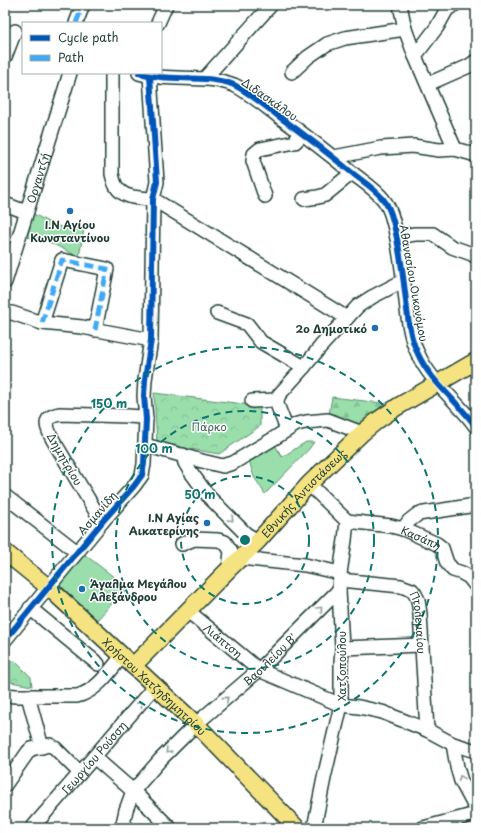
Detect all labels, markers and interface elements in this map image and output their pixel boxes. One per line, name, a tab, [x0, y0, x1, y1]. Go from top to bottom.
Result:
legend	[22, 22, 162, 74]
text: Cycle path	[58, 28, 119, 46]
text: Path	[58, 48, 84, 66]
street label: Διδασκάλου	[239, 73, 301, 125]
street label: Οργαντζή	[21, 150, 53, 205]
marker: Ι.Ν Αγίου Κωνσταντίνου	[65, 206, 75, 216]
place label: Ι.Ν Αγίου Κωνσταντίνου	[30, 216, 110, 246]
street label: Αθανασίου Οικονόμου	[395, 223, 433, 343]
place label: 2ο Δημοτικό	[296, 320, 368, 337]
marker: 2ο Δημοτικό	[370, 323, 380, 333]
text: 150 m	[91, 394, 127, 412]
park label: Πάρκο	[191, 418, 227, 435]
street label: Δημητρίου	[43, 429, 87, 489]
text: 100 m	[135, 439, 173, 457]
street label: Εθνικής Αντιστάσεως	[257, 444, 350, 541]
text: 50 m	[184, 485, 216, 503]
street label: Ασμανίδη	[73, 487, 121, 539]
place label: Ι.Ν Αγίας Αικατερίνης	[129, 509, 199, 539]
one-way arrow	[226, 514, 234, 522]
marker: Ι.Ν Αγίας Αικατερίνης	[202, 518, 212, 528]
street label: Κασάπη	[399, 521, 446, 554]
centre of rings	[238, 533, 252, 547]
place label: Άγαλμα Μεγάλου Αλεξάνδρου	[90, 575, 187, 605]
marker: Άγαλμα Μεγάλου Αλεξάνδρου	[77, 584, 87, 594]
street label: Πτολεμαίου	[406, 588, 431, 654]
one-way arrow	[315, 606, 323, 614]
street label: Λιάπτση	[200, 619, 246, 662]
street label: Βασιλείου Β'	[239, 629, 300, 689]
street label: Χατζοπούλου	[333, 631, 350, 701]
street label: Χρήστου Χατζηδημητρίου	[99, 633, 211, 739]
one-way arrow	[221, 696, 228, 703]
one-way arrow	[136, 701, 143, 709]
street label: Γεωργίου Ρούσση	[57, 717, 130, 797]
one-way arrow	[165, 746, 173, 754]
one-way arrow	[457, 774, 465, 781]

